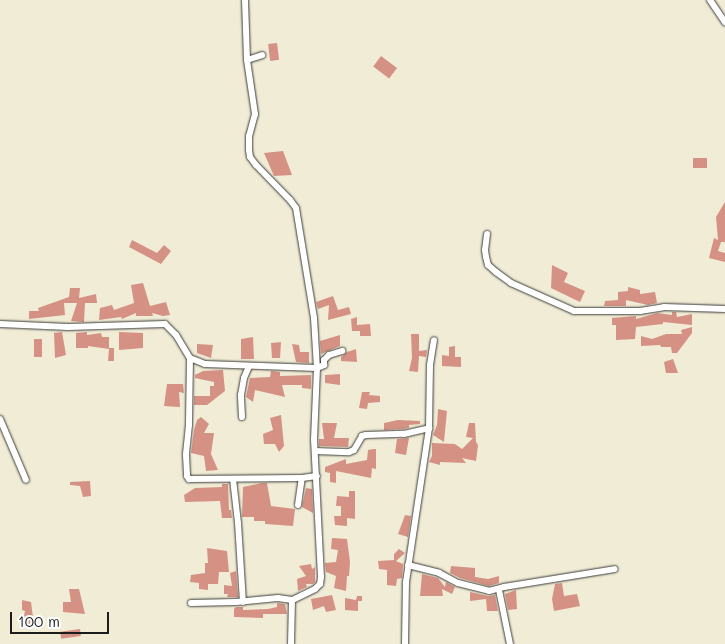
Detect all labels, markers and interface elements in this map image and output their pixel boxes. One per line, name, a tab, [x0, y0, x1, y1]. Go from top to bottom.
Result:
scale bar	[12, 602, 111, 634]
text: 100 m	[18, 611, 60, 631]

